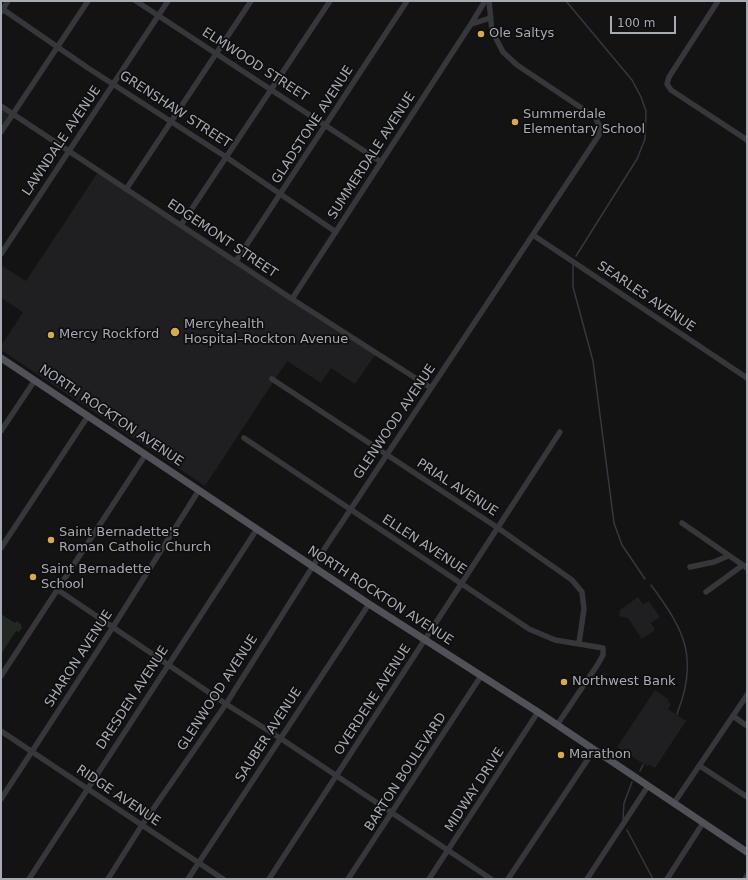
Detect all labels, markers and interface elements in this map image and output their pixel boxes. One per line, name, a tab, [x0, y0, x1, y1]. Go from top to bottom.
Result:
scale bar	[612, 8, 678, 34]
text: 100 m	[617, 16, 655, 30]
street label: ELMWOOD STREET	[199, 25, 311, 105]
place label: Ole Saltys	[489, 26, 554, 42]
marker: Ole Saltys	[476, 29, 486, 39]
street label: GLADSTONE AVENUE	[269, 63, 357, 187]
street label: GRENSHAW STREET	[116, 68, 234, 152]
street label: LAWNDALE AVENUE	[19, 83, 105, 199]
street label: SUMMERDALE AVENUE	[325, 90, 419, 222]
place label: Summerdale Elementary School	[523, 107, 645, 138]
marker: Summerdale Elementary School	[510, 117, 520, 127]
street label: EDGEMONT STREET	[164, 196, 280, 282]
street label: SEARLES AVENUE	[594, 258, 698, 336]
place label: Mercyhealth Hospital–Rockton Avenue	[184, 317, 348, 348]
marker: Mercyhealth Hospital–Rockton Avenue	[169, 326, 181, 338]
place label: Mercy Rockford	[59, 327, 159, 343]
marker: Mercy Rockford	[46, 330, 56, 340]
street label: NORTH ROCKTON AVENUE	[36, 362, 186, 470]
street label: GLENWOOD AVENUE	[351, 362, 439, 482]
street label: PRIAL AVENUE	[414, 456, 500, 520]
street label: ELLEN AVENUE	[379, 512, 469, 578]
place label: Saint Bernadette's Roman Catholic Church	[59, 525, 211, 556]
marker: Saint Bernadette's Roman Catholic Church	[46, 535, 56, 545]
street label: NORTH ROCKTON AVENUE	[304, 543, 456, 649]
place label: Saint Bernadette School	[41, 562, 151, 593]
marker: Saint Bernadette School	[28, 572, 38, 582]
street label: SHARON AVENUE	[42, 608, 116, 710]
street label: GLENWOOD AVENUE	[175, 632, 261, 754]
street label: OVERDENE AVENUE	[331, 642, 415, 758]
street label: DRESDEN AVENUE	[94, 643, 172, 753]
place label: Northwest Bank	[572, 674, 676, 690]
marker: Northwest Bank	[559, 677, 569, 687]
street label: SAUBER AVENUE	[233, 685, 305, 785]
street label: BARTON BOULEVARD	[362, 710, 450, 834]
street label: MIDWAY DRIVE	[442, 745, 508, 835]
place label: Marathon	[569, 747, 631, 763]
marker: Marathon	[556, 750, 566, 760]
street label: RIDGE AVENUE	[73, 762, 163, 830]

